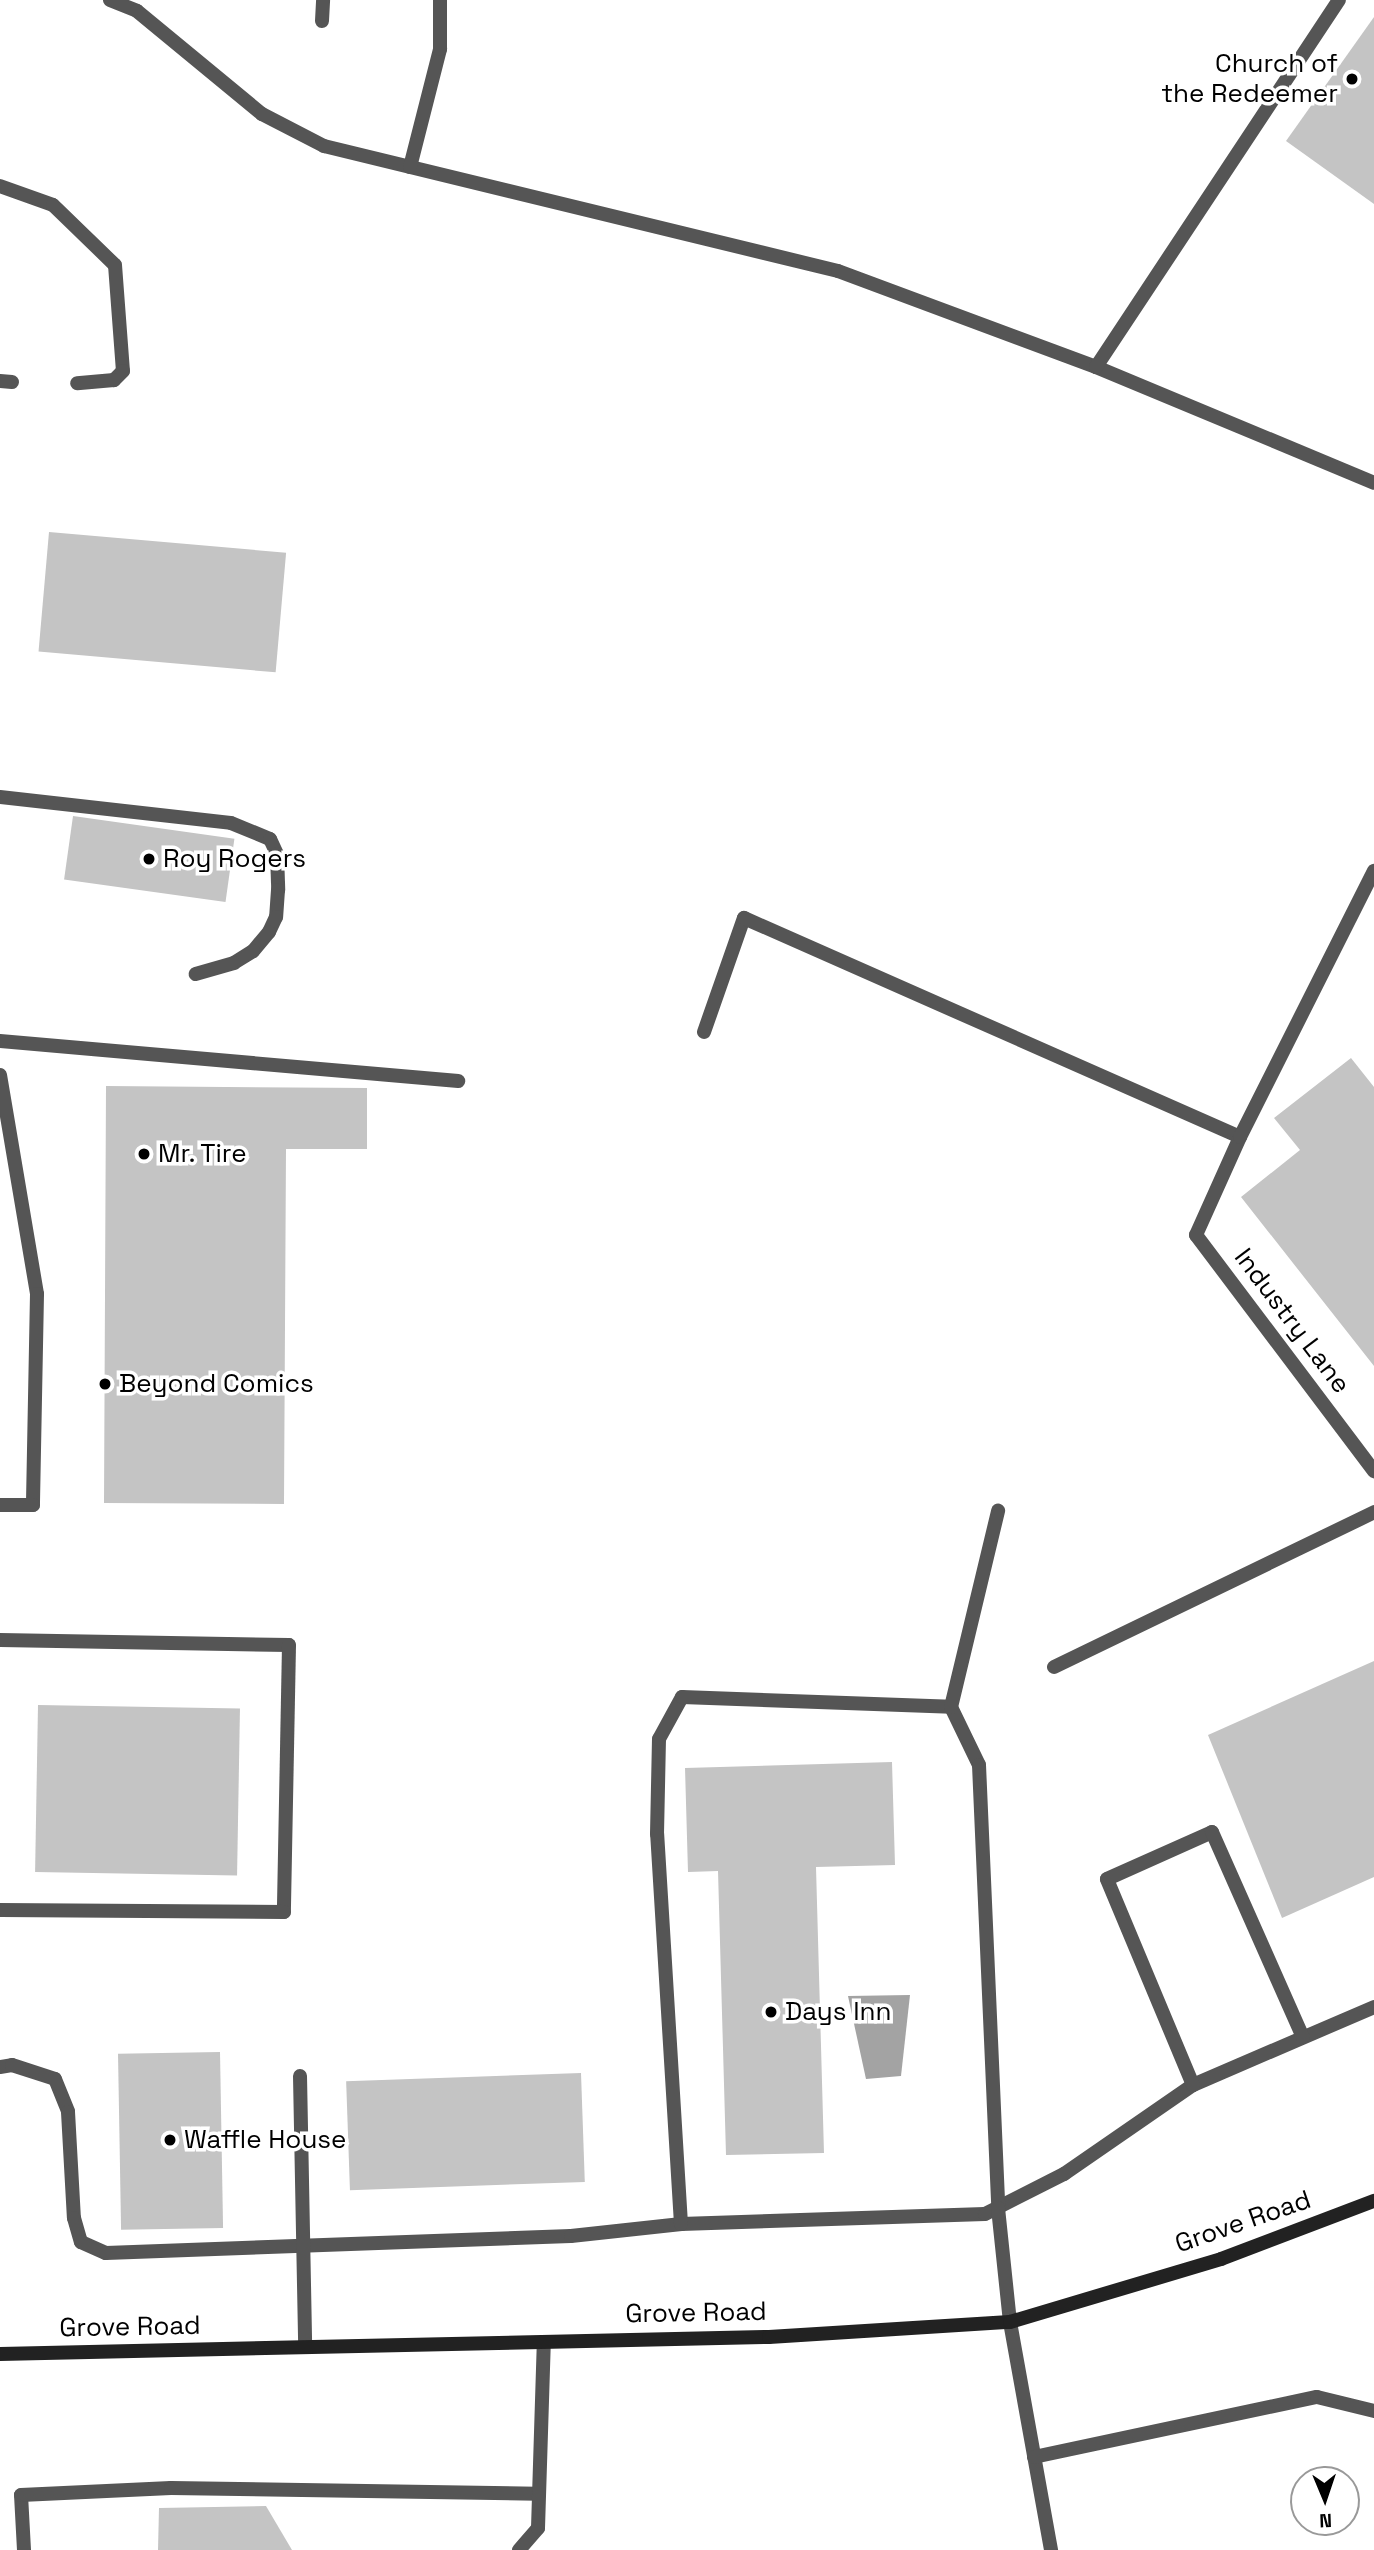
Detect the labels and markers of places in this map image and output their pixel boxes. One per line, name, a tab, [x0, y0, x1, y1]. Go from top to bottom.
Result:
place label: Church of the Redeemer	[1161, 48, 1338, 110]
marker: Church of the Redeemer	[1344, 71, 1360, 87]
place label: Roy Rogers	[163, 843, 306, 875]
marker: Roy Rogers	[141, 851, 157, 867]
place label: Mr. Tire	[158, 1138, 248, 1170]
marker: Mr. Tire	[136, 1146, 152, 1162]
place label: Beyond Comics	[119, 1368, 314, 1400]
marker: Beyond Comics	[97, 1376, 113, 1392]
place label: Days Inn	[785, 1996, 891, 2028]
marker: Days Inn	[763, 2004, 779, 2020]
place label: Waffle House	[184, 2124, 346, 2156]
marker: Waffle House	[162, 2132, 178, 2148]

